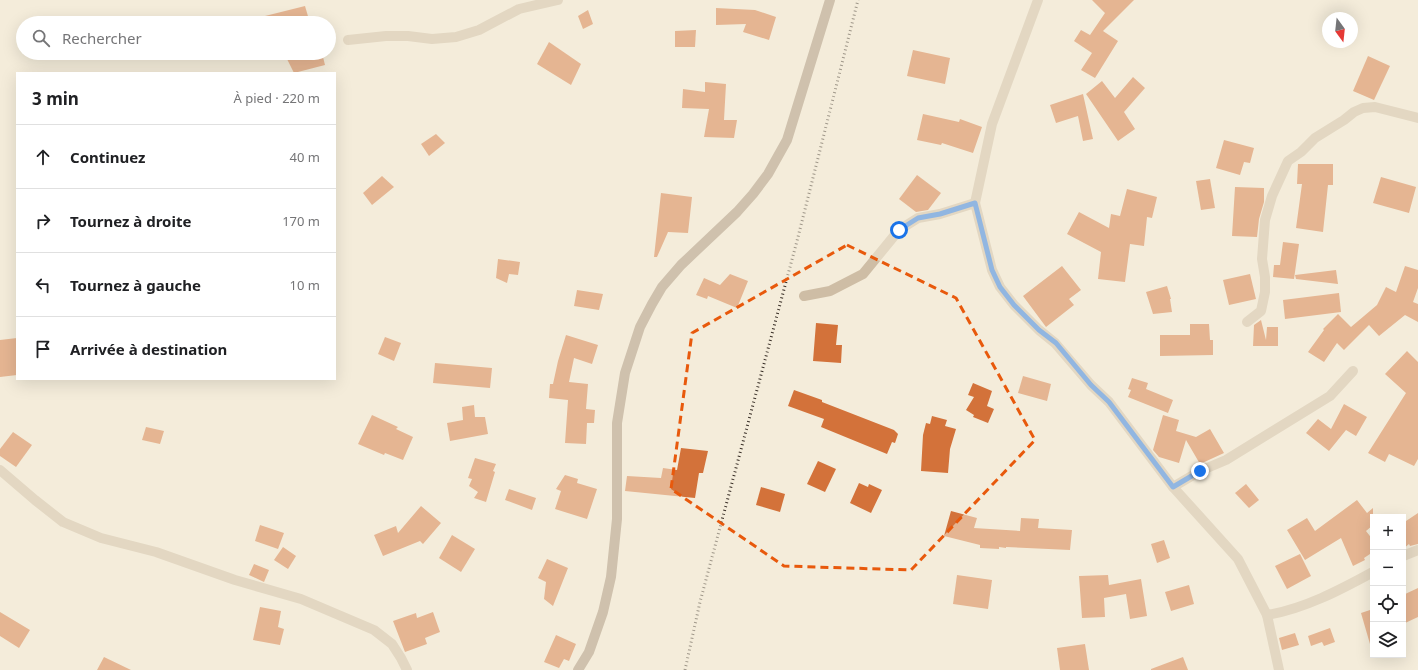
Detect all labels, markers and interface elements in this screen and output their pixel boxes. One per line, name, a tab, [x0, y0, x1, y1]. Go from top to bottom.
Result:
north arrow	[1322, 12, 1358, 48]
search box	[16, 16, 336, 60]
icon: search	[30, 27, 52, 49]
text: Rechercher	[62, 28, 142, 48]
text: 3 min	[32, 87, 79, 110]
text: À pied · 220 m	[234, 89, 320, 107]
icon: ahead	[32, 146, 54, 168]
text: Continuez	[70, 147, 145, 167]
text: 40 m	[290, 148, 320, 166]
icon: right	[32, 210, 54, 232]
text: Tournez à droite	[70, 211, 191, 231]
text: 170 m	[282, 212, 320, 230]
route start	[890, 221, 908, 239]
icon: left	[32, 274, 54, 296]
text: Tournez à gauche	[70, 275, 201, 295]
text: 10 m	[290, 276, 320, 294]
icon: arrive	[32, 338, 54, 360]
text: Arrivée à destination	[70, 339, 227, 359]
route end	[1191, 462, 1209, 480]
map controls	[1370, 514, 1406, 658]
button: +	[1370, 514, 1406, 550]
button: −	[1370, 550, 1406, 586]
button: locate	[1370, 586, 1406, 622]
button: layers	[1370, 622, 1406, 658]

